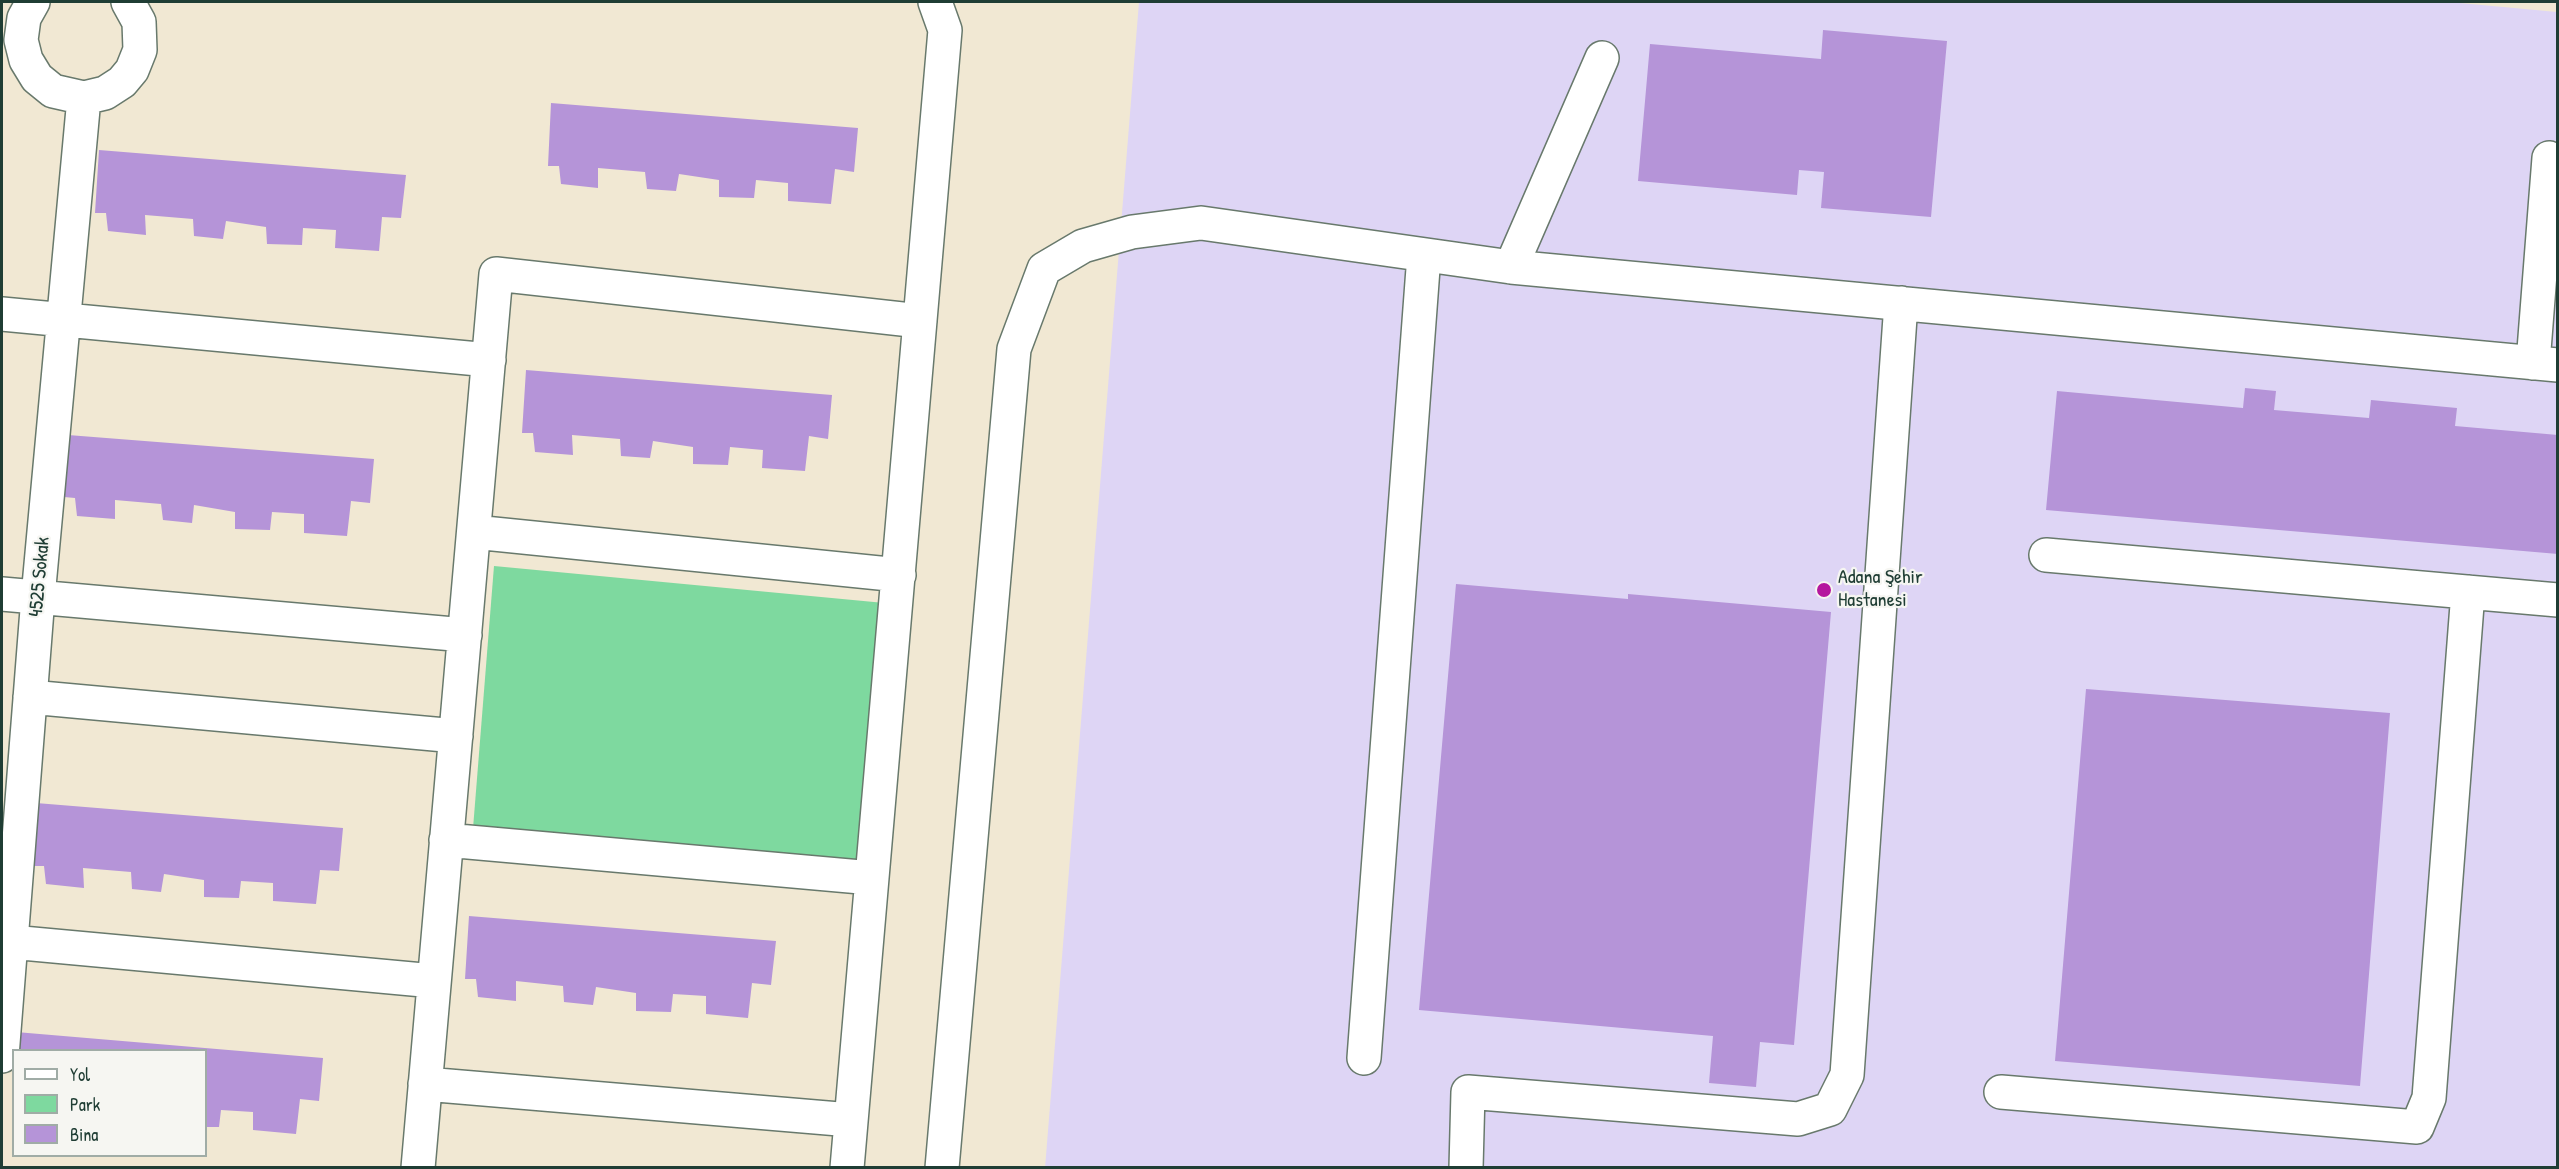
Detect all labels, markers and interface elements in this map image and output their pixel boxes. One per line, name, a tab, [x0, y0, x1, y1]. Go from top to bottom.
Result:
street label: 4525 Sokak	[25, 536, 55, 618]
place label: Adana Şehir Hastanesi	[1838, 566, 1923, 613]
marker: Adana Şehir Hastanesi	[1815, 581, 1833, 599]
legend	[12, 1049, 207, 1157]
text: Yol	[70, 1062, 90, 1087]
text: Park	[70, 1092, 100, 1117]
text: Bina	[70, 1122, 98, 1147]

